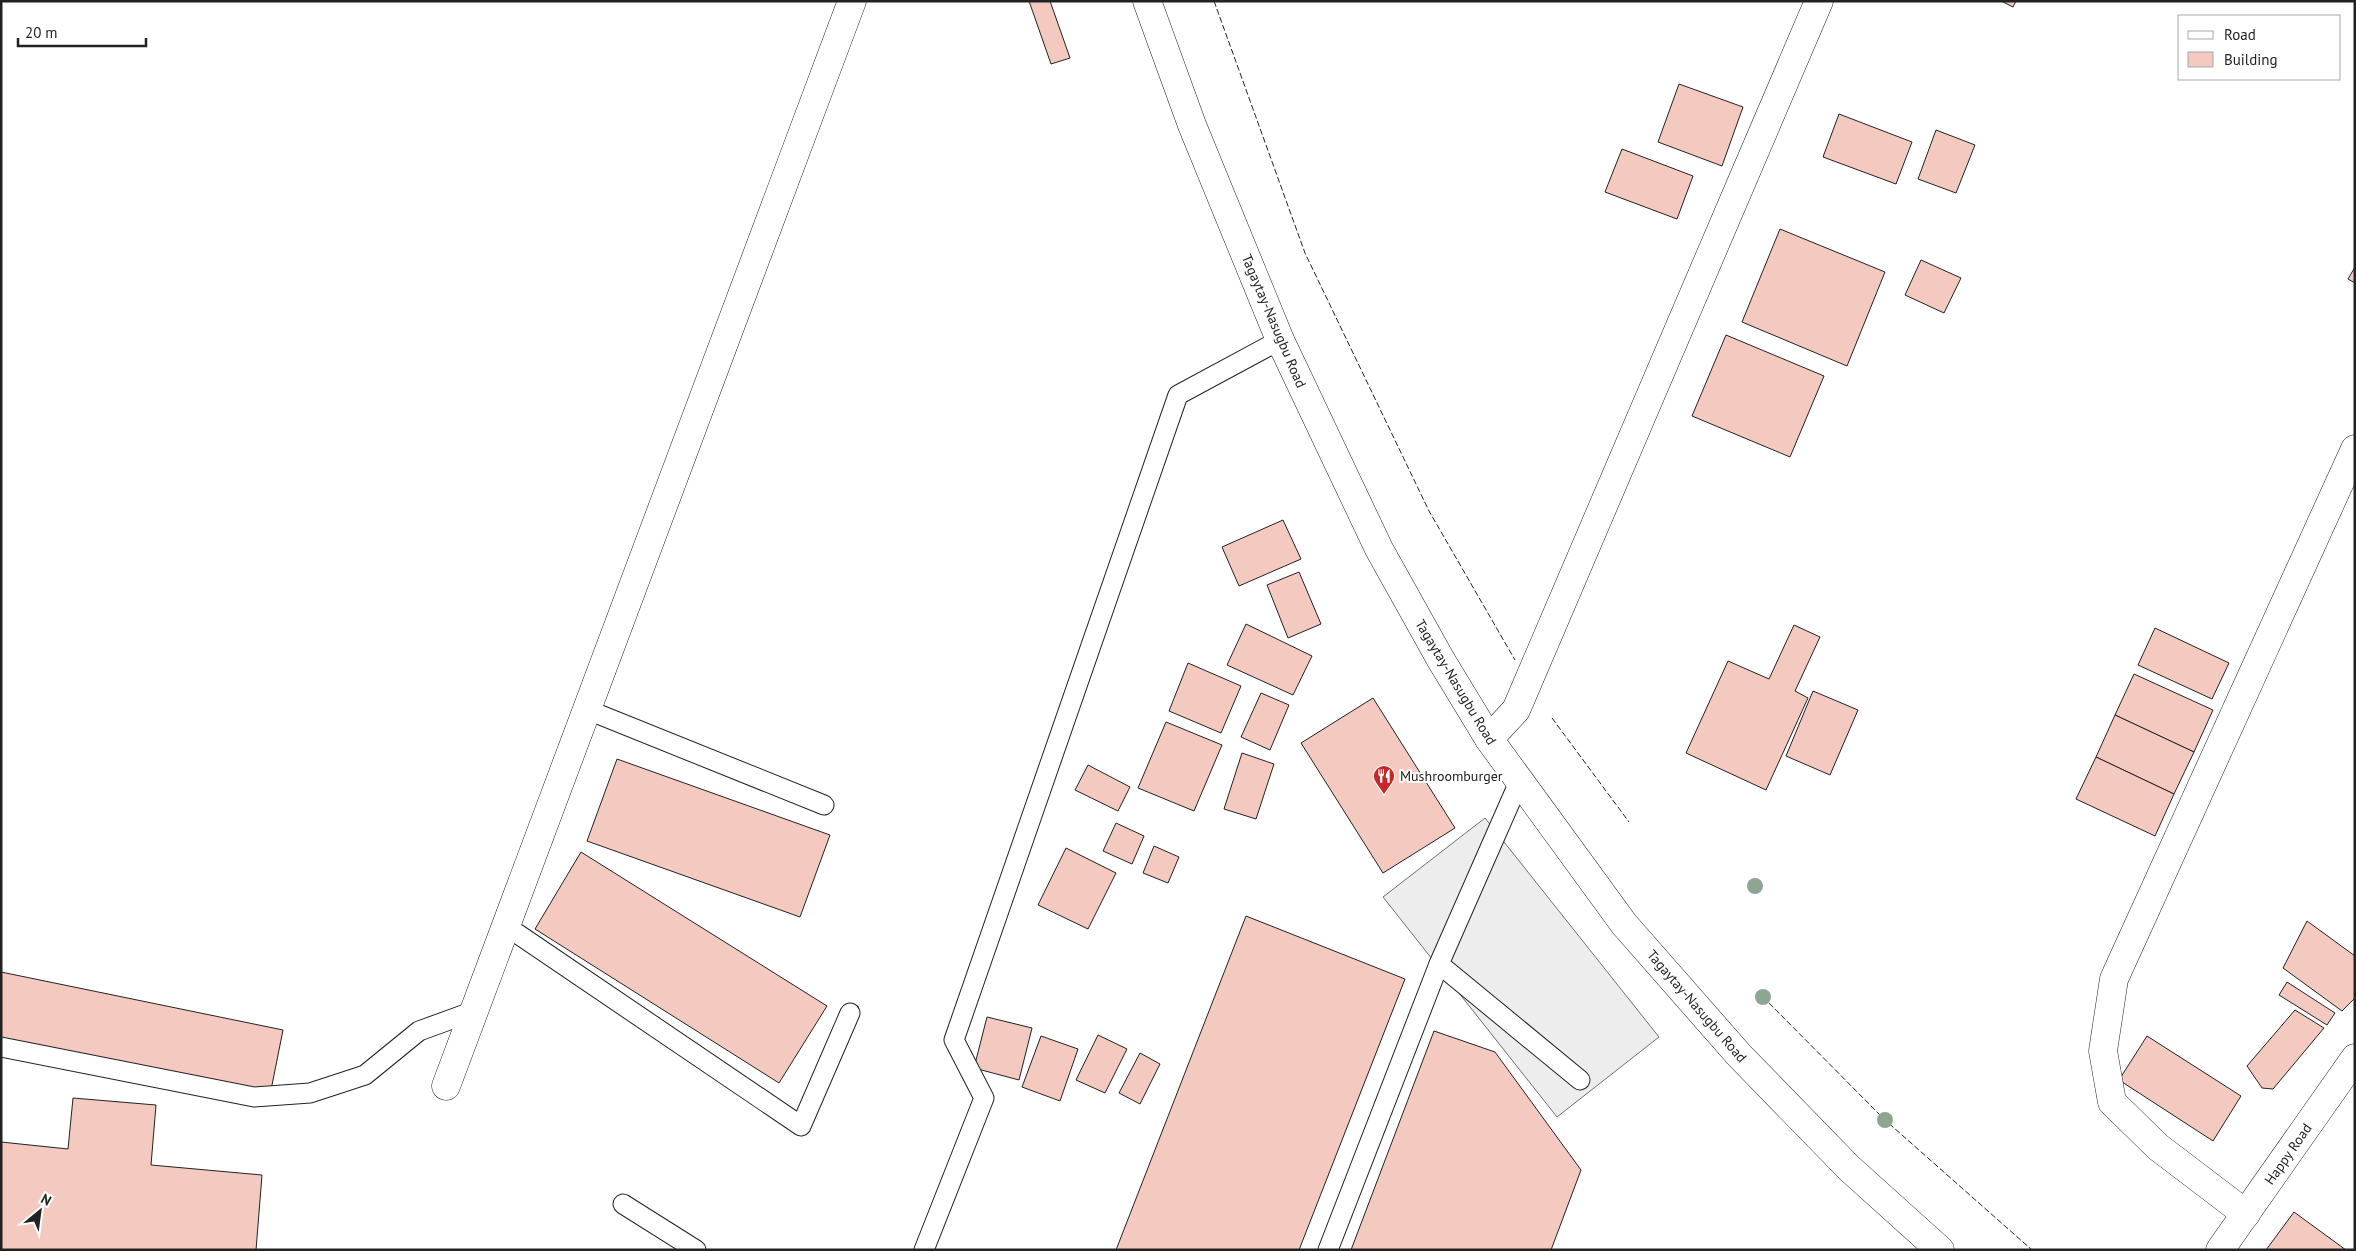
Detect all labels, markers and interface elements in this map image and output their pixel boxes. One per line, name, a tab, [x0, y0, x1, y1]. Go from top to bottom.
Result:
scale bar	[18, 15, 145, 47]
legend	[2178, 15, 2341, 80]
text: 20 m	[25, 23, 58, 42]
text: Road	[2224, 25, 2256, 44]
text: Building	[2224, 50, 2278, 69]
street label: Tagaytay-Nasugbu Road	[1238, 252, 1310, 390]
street label: Tagaytay-Nasugbu Road	[1411, 616, 1501, 748]
restaurant icon: Mushroomburger	[1372, 764, 1396, 795]
place label: Mushroomburger	[1400, 767, 1503, 785]
street label: Tagaytay-Nasugbu Road	[1643, 946, 1751, 1066]
street label: Happy Road	[2260, 1120, 2316, 1188]
north arrow	[15, 1186, 65, 1236]
text: N	[38, 1190, 55, 1210]

